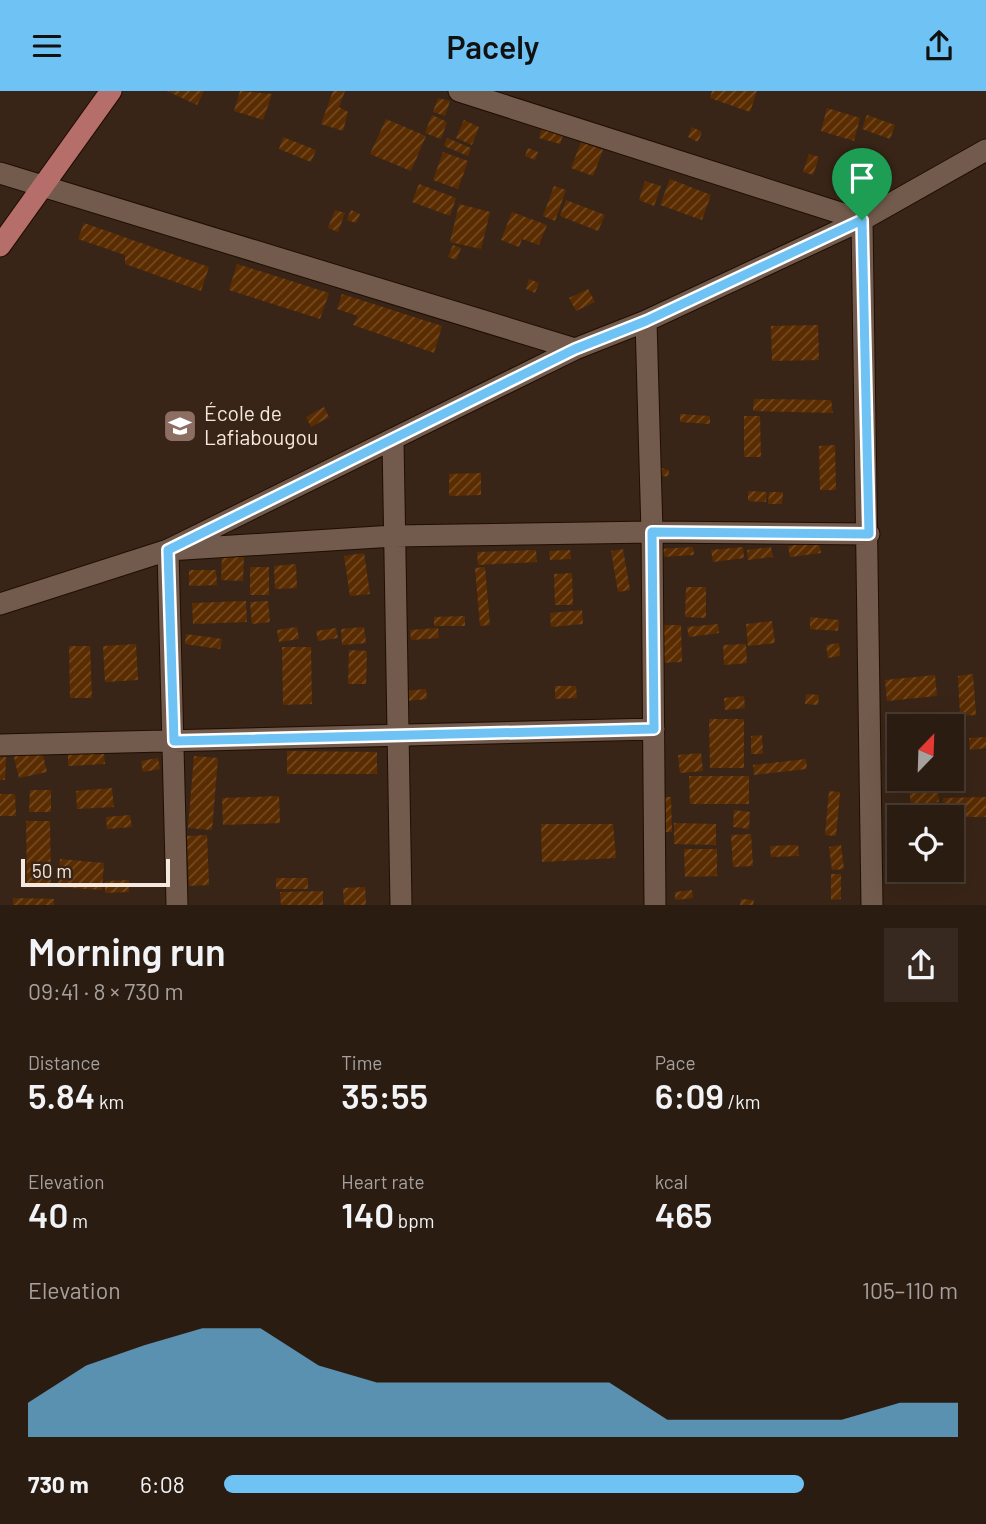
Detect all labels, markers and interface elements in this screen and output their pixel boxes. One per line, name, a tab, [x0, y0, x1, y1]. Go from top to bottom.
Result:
icon: menu	[28, 27, 66, 65]
text: Pacely	[447, 27, 540, 65]
icon: share	[920, 27, 958, 65]
pin	[832, 148, 892, 220]
icon: arrive	[843, 159, 881, 197]
place label: École de Lafiabougou	[204, 400, 318, 449]
school or university icon: École de Lafiabougou	[161, 407, 199, 445]
north arrow	[887, 714, 964, 791]
map controls	[887, 714, 964, 882]
button: locate	[887, 805, 964, 882]
scale bar	[21, 855, 170, 887]
text: 50 m	[32, 859, 72, 882]
text: Morning run	[28, 928, 226, 974]
button: share	[884, 928, 958, 1002]
text: 09:41 · 8 × 730 m	[28, 977, 184, 1005]
text: Distance	[28, 1051, 100, 1074]
text: Time	[341, 1051, 382, 1074]
text: Pace	[655, 1051, 696, 1074]
text: 5.84	[28, 1074, 95, 1116]
text: 35:55	[341, 1074, 428, 1116]
text: 6:09	[655, 1074, 724, 1116]
text: km	[95, 1090, 124, 1113]
text: /km	[724, 1090, 761, 1113]
text: Elevation	[28, 1170, 105, 1193]
text: Heart rate	[341, 1170, 425, 1193]
text: kcal	[655, 1170, 688, 1193]
text: 40	[28, 1193, 68, 1235]
text: 140	[341, 1193, 394, 1235]
text: 465	[655, 1193, 712, 1235]
text: m	[68, 1209, 88, 1232]
text: bpm	[394, 1209, 434, 1232]
text: Elevation	[28, 1276, 121, 1304]
text: 105–110 m	[862, 1276, 958, 1304]
text: 730 m	[28, 1470, 89, 1498]
text: 6:08	[140, 1470, 185, 1498]

